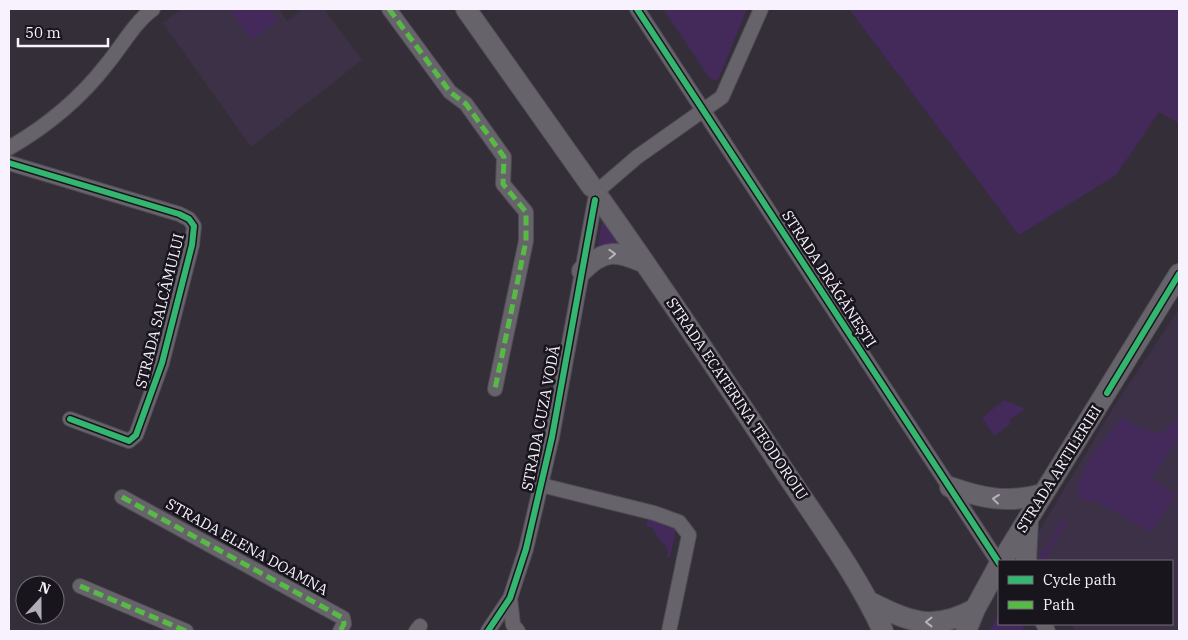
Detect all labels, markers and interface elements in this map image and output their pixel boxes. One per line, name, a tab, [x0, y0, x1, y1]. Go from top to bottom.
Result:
scale bar	[18, 15, 108, 47]
text: 50 m	[25, 23, 61, 42]
street label: STRADA DRĂGĂNEȘTI	[778, 207, 881, 351]
street label: STRADA SALCÂMULUI	[131, 231, 188, 390]
one-way arrow	[608, 249, 616, 260]
street label: STRADA ECATERINA TEODOROIU	[662, 294, 812, 504]
street label: STRADA CUZA VODĂ	[517, 343, 564, 492]
street label: STRADA ARTILERIEI	[1012, 402, 1105, 536]
street label: STRADA ELENA DOAMNA	[163, 494, 332, 599]
one-way arrow	[991, 494, 999, 505]
legend	[998, 560, 1173, 625]
text: Cycle path	[1043, 570, 1116, 589]
north arrow	[15, 575, 65, 625]
text: N	[36, 577, 53, 598]
text: Path	[1043, 595, 1075, 614]
one-way arrow	[925, 617, 933, 627]

